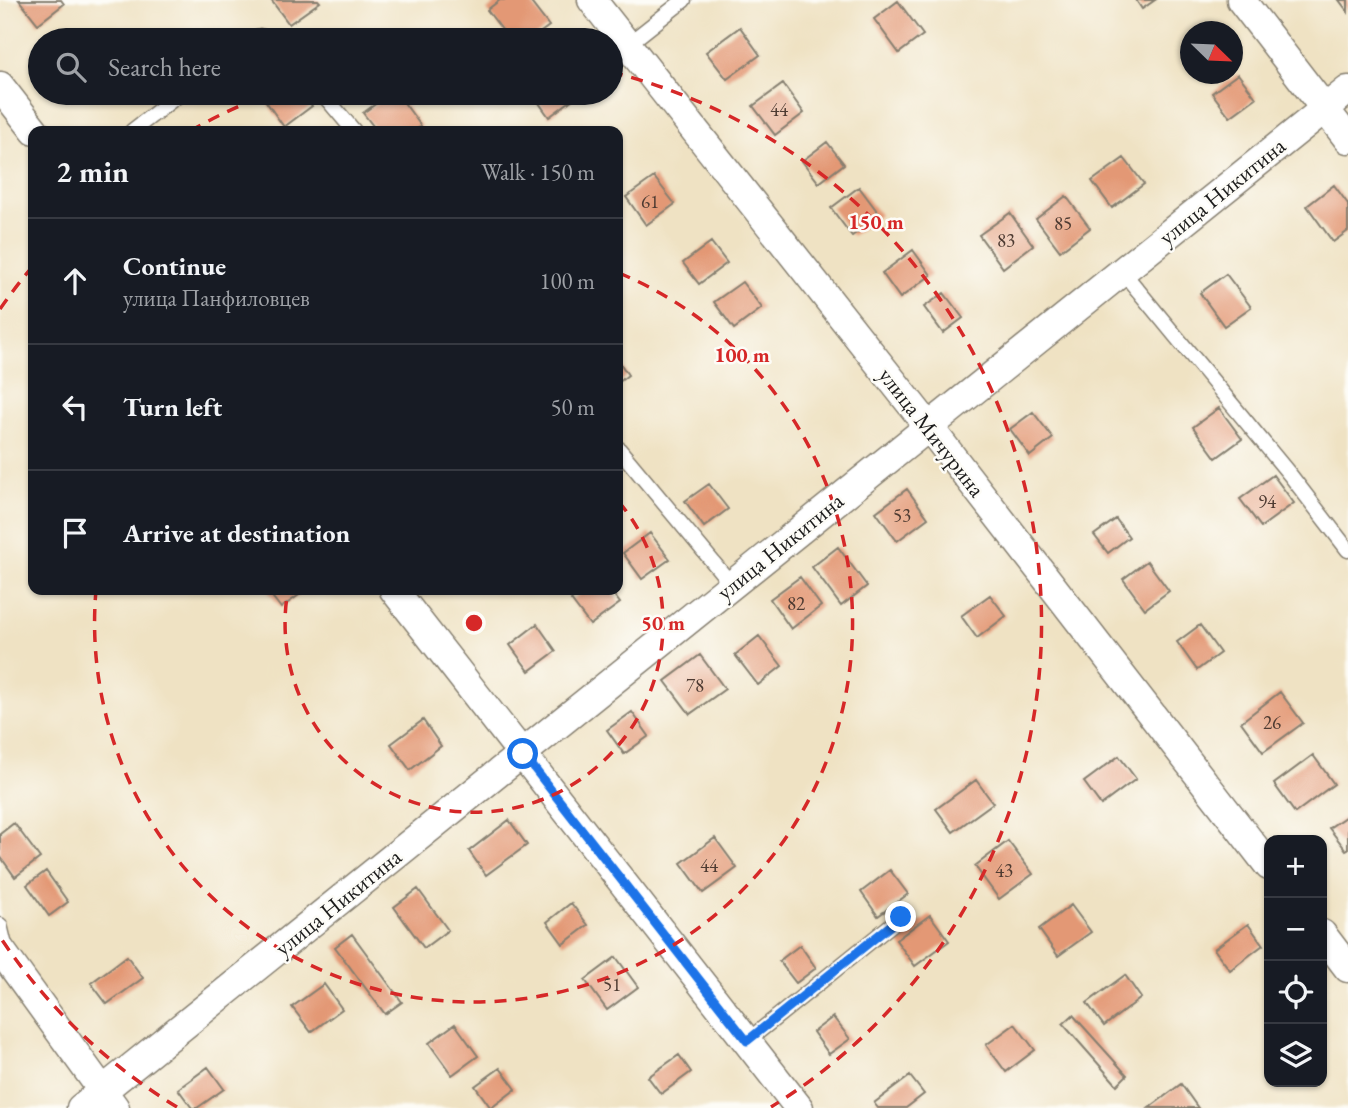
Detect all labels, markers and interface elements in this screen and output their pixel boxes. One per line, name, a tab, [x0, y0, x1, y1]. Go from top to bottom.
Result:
north arrow	[1180, 21, 1243, 84]
search box	[28, 28, 623, 105]
icon: search	[52, 48, 90, 86]
text: Search here	[108, 50, 221, 84]
house number: 44	[770, 97, 789, 122]
street label: улица Никитина	[1152, 130, 1292, 251]
text: 2 min	[56, 152, 129, 191]
text: Walk · 150 m	[481, 157, 595, 187]
house number: 61	[641, 189, 659, 214]
text: 150 m	[848, 208, 904, 235]
house number: 85	[1054, 211, 1072, 236]
house number: 83	[997, 228, 1015, 253]
text: Continue	[123, 249, 226, 283]
icon: ahead	[56, 262, 94, 300]
text: 100 m	[539, 266, 595, 296]
text: улица Панфиловцев	[123, 283, 310, 313]
text: 100 m	[714, 341, 770, 368]
street label: улица Мичурина	[872, 361, 993, 504]
icon: left	[56, 388, 94, 426]
text: Turn left	[123, 390, 222, 424]
text: 50 m	[550, 392, 595, 422]
street label: улица Никитина	[710, 485, 850, 606]
house number: 94	[1258, 489, 1277, 514]
house number: 53	[893, 503, 911, 528]
icon: arrive	[56, 514, 94, 552]
text: Arrive at destination	[123, 516, 350, 550]
house number: 82	[787, 591, 805, 616]
text: 50 m	[641, 609, 685, 636]
centre of rings	[462, 611, 486, 635]
house number: 78	[686, 673, 704, 698]
house number: 26	[1263, 710, 1281, 735]
route start	[507, 738, 538, 769]
map controls	[1264, 835, 1327, 1087]
button: +	[1264, 835, 1327, 898]
street label: улица Никитина	[268, 841, 408, 962]
house number: 44	[700, 853, 719, 878]
house number: 43	[995, 858, 1013, 883]
button: −	[1264, 898, 1327, 961]
route end	[885, 901, 916, 932]
button: locate	[1264, 961, 1327, 1024]
house number: 51	[603, 972, 621, 997]
button: layers	[1264, 1024, 1327, 1087]

